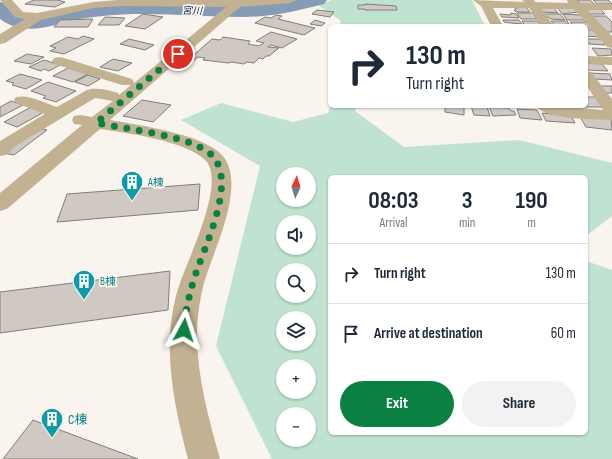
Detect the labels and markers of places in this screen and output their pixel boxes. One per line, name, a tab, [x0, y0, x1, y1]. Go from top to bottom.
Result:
pin	[161, 37, 195, 71]
building icon: A棟	[119, 169, 145, 202]
place label: A棟	[147, 176, 164, 189]
building icon: B棟	[71, 268, 97, 301]
place label: B棟	[100, 275, 116, 288]
building icon: C棟	[39, 406, 65, 439]
place label: C棟	[68, 412, 87, 428]

